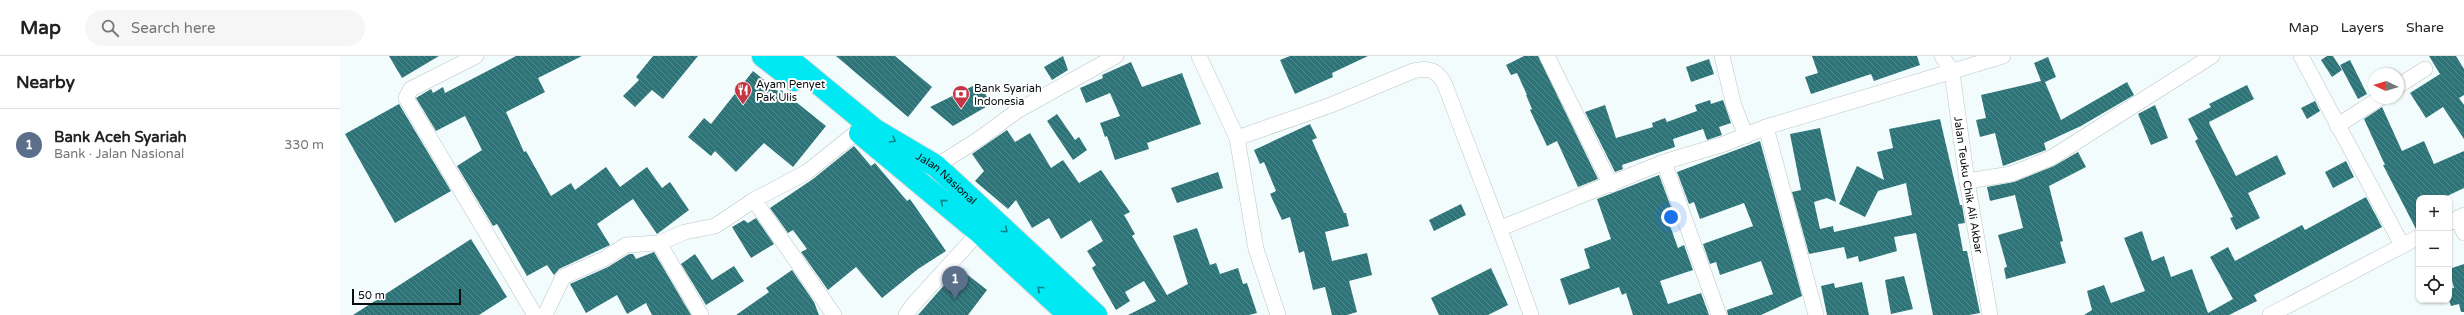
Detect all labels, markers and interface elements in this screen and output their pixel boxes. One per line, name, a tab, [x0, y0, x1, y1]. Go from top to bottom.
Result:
search box	[85, 10, 365, 46]
text: Map	[20, 17, 61, 39]
icon: search	[99, 17, 121, 39]
text: Search here	[131, 19, 215, 37]
text: Map	[2289, 19, 2319, 36]
text: Layers	[2341, 19, 2384, 36]
text: Share	[2406, 19, 2444, 36]
north arrow	[2368, 68, 2404, 104]
text: Nearby	[16, 72, 75, 93]
place label: Ayam Penyet Pak Ulis	[756, 78, 825, 104]
restaurant icon: Ayam Penyet Pak Ulis	[733, 80, 753, 105]
place label: Bank Syariah Indonesia	[974, 82, 1042, 108]
bank icon: Bank Syariah Indonesia	[951, 84, 971, 109]
street label: Jalan Teuku Chik Ali Akbar	[1951, 116, 1985, 255]
text: Bank Aceh Syariah	[54, 128, 187, 146]
one-way arrow	[889, 136, 896, 143]
text: 1	[25, 137, 33, 153]
text: 330 m	[284, 137, 324, 153]
text: Bank · Jalan Nasional	[54, 146, 184, 162]
street label: Jalan Nasional	[914, 150, 979, 207]
map controls	[2416, 195, 2452, 303]
button: +	[2416, 195, 2452, 231]
one-way arrow	[940, 200, 947, 207]
your location	[1661, 207, 1681, 227]
one-way arrow	[1000, 225, 1008, 233]
button: −	[2416, 231, 2452, 267]
pin: 1	[942, 266, 968, 299]
button: locate	[2416, 267, 2452, 303]
one-way arrow	[1037, 286, 1045, 293]
scale bar	[352, 287, 461, 306]
text: 50 m	[358, 289, 385, 302]

